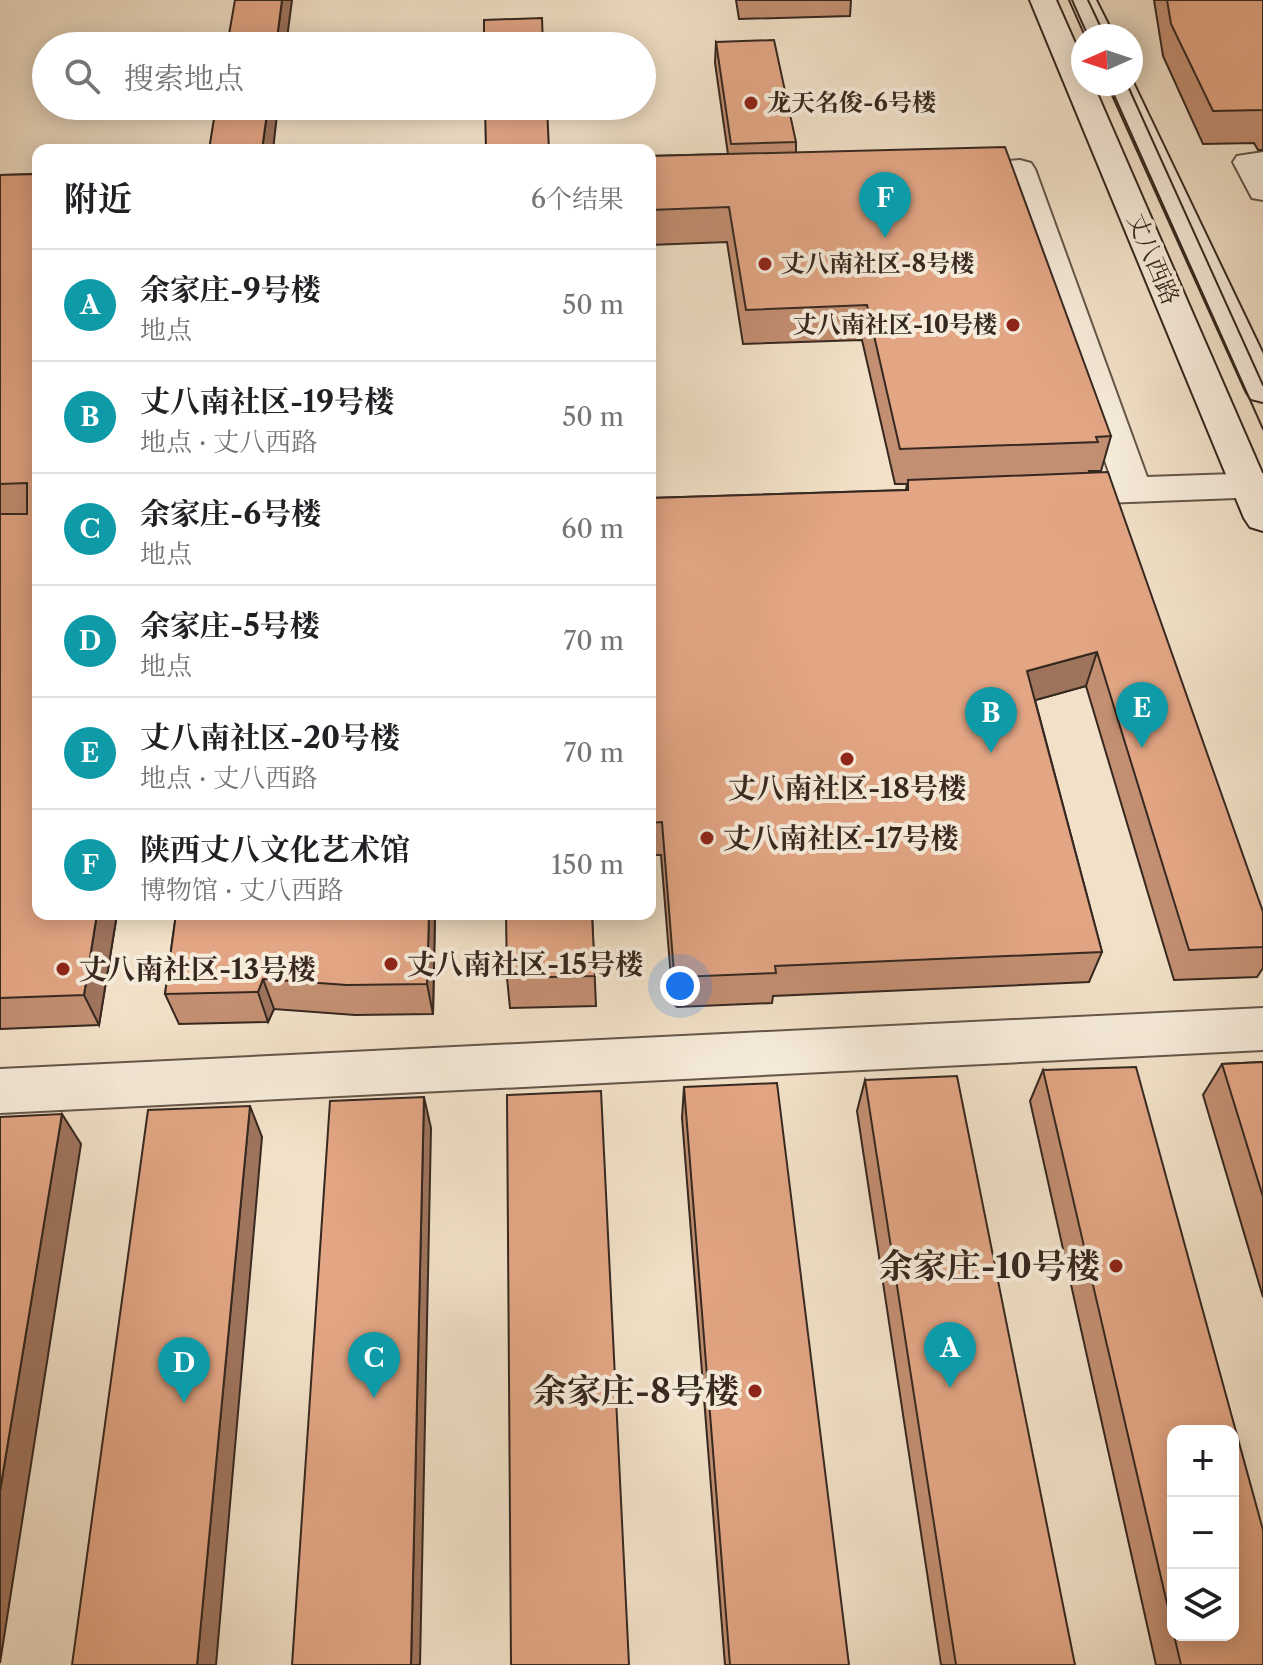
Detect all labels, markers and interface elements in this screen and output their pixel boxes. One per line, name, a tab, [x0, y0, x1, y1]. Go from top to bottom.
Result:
north arrow	[1071, 24, 1143, 96]
search box	[32, 32, 656, 120]
icon: search	[60, 54, 104, 98]
text: 搜索地点	[124, 60, 244, 97]
place label: 龙天名俊-6号楼	[767, 88, 936, 117]
marker: 龙天名俊-6号楼	[742, 94, 760, 112]
pin: F	[859, 172, 911, 238]
text: 附近	[64, 178, 132, 220]
text: 6个结果	[531, 183, 624, 215]
street label: 丈八西路	[1121, 209, 1186, 309]
place label: 丈八南社区-8号楼	[781, 249, 974, 278]
marker: 丈八南社区-8号楼	[756, 255, 774, 273]
text: 余家庄-9号楼	[140, 271, 321, 308]
text: A	[80, 289, 100, 321]
text: 50 m	[562, 289, 624, 321]
place label: 丈八南社区-10号楼	[793, 310, 997, 339]
text: 地点	[140, 314, 192, 346]
marker: 丈八南社区-10号楼	[1004, 316, 1022, 334]
text: 丈八南社区-19号楼	[140, 383, 394, 420]
text: B	[80, 401, 100, 433]
text: 50 m	[562, 401, 624, 433]
text: 地点 · 丈八西路	[140, 426, 317, 458]
text: 余家庄-6号楼	[140, 495, 321, 532]
text: C	[80, 513, 100, 545]
text: 60 m	[561, 513, 624, 545]
text: 地点	[140, 538, 192, 570]
text: 余家庄-5号楼	[140, 607, 320, 644]
text: D	[79, 625, 101, 657]
text: 70 m	[564, 625, 624, 657]
text: 地点	[140, 650, 192, 682]
pin: E	[1116, 682, 1168, 748]
pin: B	[965, 687, 1017, 753]
text: 丈八南社区-20号楼	[140, 719, 400, 756]
text: E	[81, 737, 99, 769]
text: 70 m	[564, 737, 624, 769]
marker: 丈八南社区-18号楼	[838, 750, 856, 768]
text: 地点 · 丈八西路	[140, 762, 317, 794]
place label: 丈八南社区-18号楼	[728, 771, 966, 805]
place label: 丈八南社区-17号楼	[723, 821, 958, 855]
marker: 丈八南社区-17号楼	[698, 829, 716, 847]
text: 陕西丈八文化艺术馆	[140, 831, 410, 868]
text: F	[81, 849, 99, 881]
text: 150 m	[551, 849, 624, 881]
text: 博物馆 · 丈八西路	[140, 874, 343, 906]
place label: 丈八南社区-15号楼	[407, 947, 643, 981]
place label: 丈八南社区-13号楼	[79, 952, 315, 986]
marker: 丈八南社区-15号楼	[382, 955, 400, 973]
marker: 丈八南社区-13号楼	[54, 960, 72, 978]
your location	[660, 966, 700, 1006]
place label: 余家庄-10号楼	[879, 1245, 1100, 1287]
marker: 余家庄-10号楼	[1107, 1257, 1125, 1275]
pin: A	[924, 1322, 976, 1388]
pin: C	[348, 1332, 400, 1398]
pin: D	[158, 1337, 210, 1403]
place label: 余家庄-8号楼	[533, 1370, 739, 1412]
marker: 余家庄-8号楼	[746, 1382, 764, 1400]
map controls	[1167, 1425, 1239, 1641]
button: +	[1167, 1425, 1239, 1497]
button: −	[1167, 1497, 1239, 1569]
button: layers	[1167, 1569, 1239, 1641]

